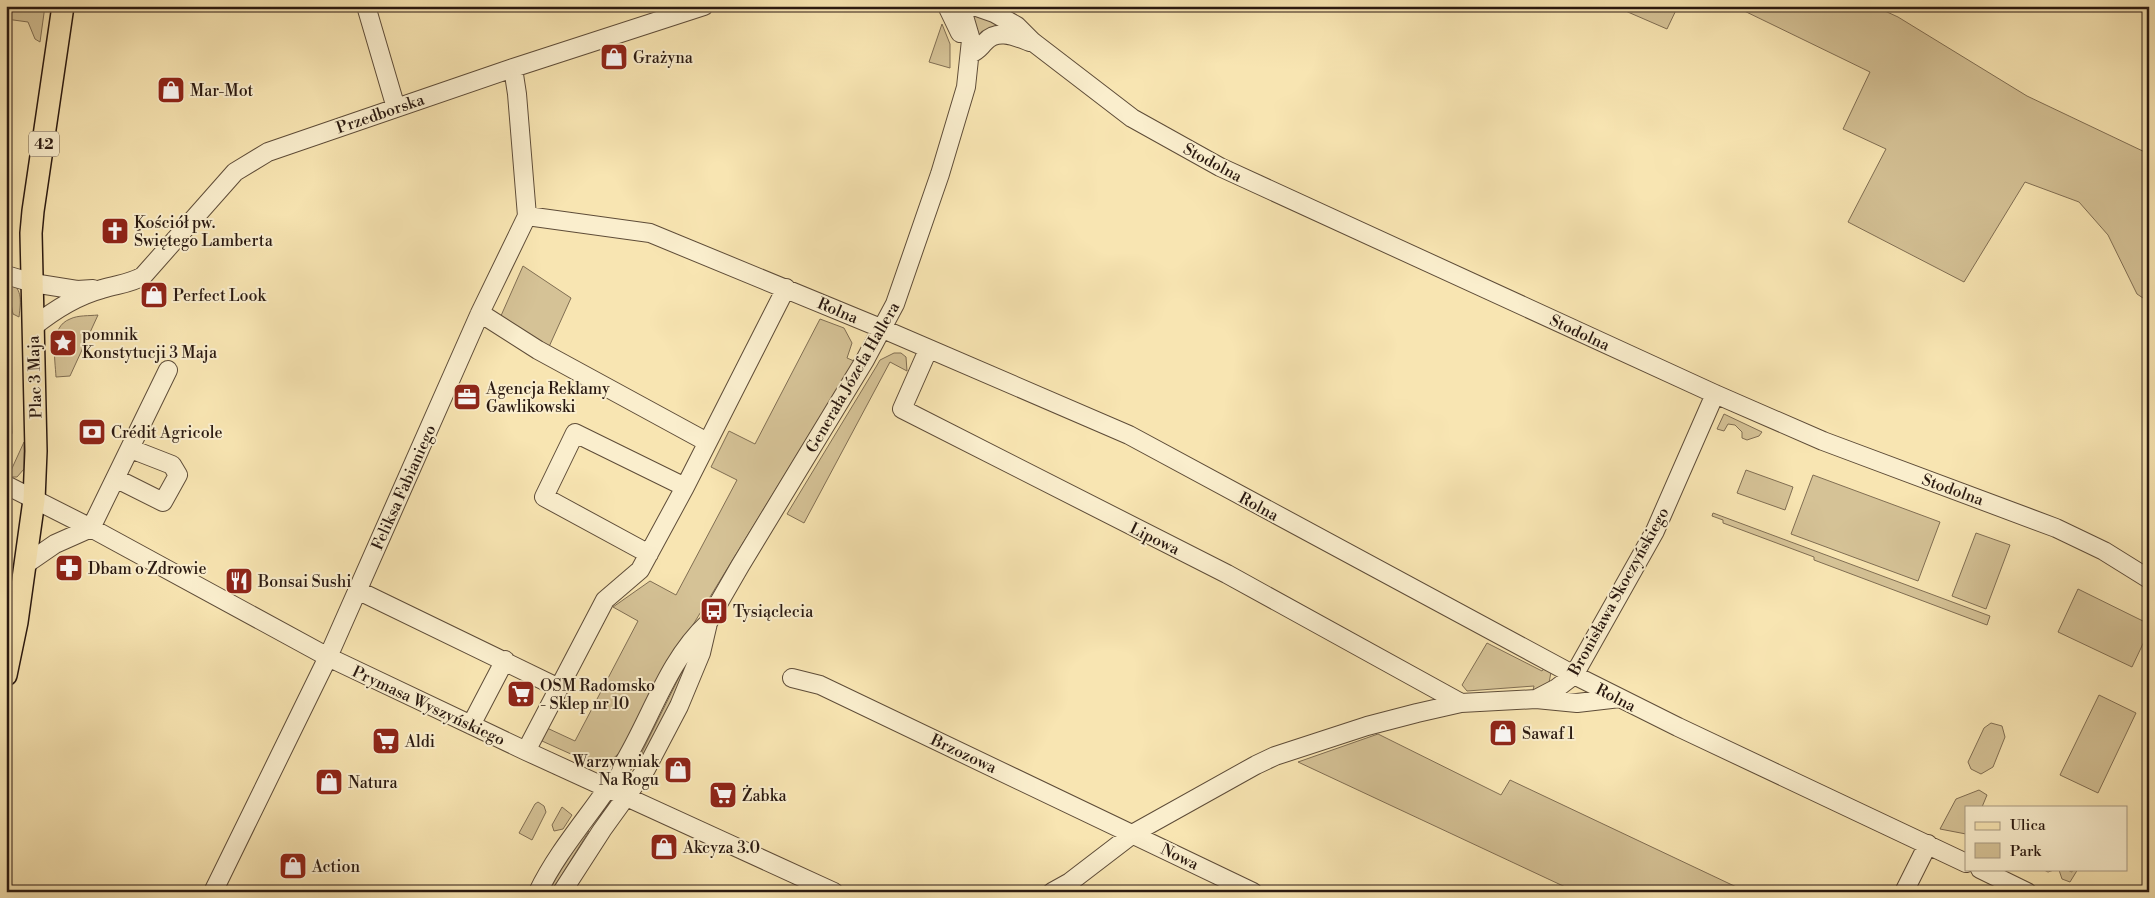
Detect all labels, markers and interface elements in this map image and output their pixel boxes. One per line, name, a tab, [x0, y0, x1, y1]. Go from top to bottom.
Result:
shop icon: Grażyna	[599, 42, 629, 72]
place label: Grażyna	[633, 48, 694, 68]
shop icon: Mar-Mot	[156, 75, 186, 105]
place label: Mar-Mot	[190, 81, 254, 101]
street label: Przedborska	[334, 89, 428, 138]
road number: 42	[29, 132, 59, 156]
street label: Stodolna	[1180, 139, 1246, 187]
place label: Kościół pw. Świętego Lamberta	[134, 213, 274, 251]
church icon: Kościół pw. Świętego Lamberta	[100, 216, 130, 246]
shop icon: Perfect Look	[139, 280, 169, 310]
place label: Perfect Look	[173, 286, 267, 306]
street label: Rolna	[814, 293, 862, 329]
street label: Generała Józefa Hallera	[802, 298, 905, 456]
street label: Stodolna	[1546, 310, 1614, 356]
place label: pomnik Konstytucji 3 Maja	[82, 325, 218, 363]
place icon: pomnik Konstytucji 3 Maja	[48, 328, 78, 358]
street label: Plac 3 Maja	[24, 334, 46, 419]
place label: Agencja Reklamy Gawlikowski	[485, 379, 610, 417]
office icon: Agencja Reklamy Gawlikowski	[452, 382, 482, 412]
bank icon: Crédit Agricole	[77, 417, 107, 447]
street label: Feliksa Fabianiego	[367, 422, 441, 553]
place label: Crédit Agricole	[111, 423, 223, 443]
street label: Stodolna	[1919, 470, 1987, 511]
street label: Rolna	[1235, 488, 1283, 526]
street label: Bronisława Skoczyńskiego	[1564, 504, 1674, 680]
street label: Lipowa	[1126, 518, 1184, 560]
pharmacy icon: Dbam o Zdrowie	[54, 553, 84, 583]
place label: Dbam o Zdrowie	[88, 559, 207, 579]
restaurant icon: Bonsai Sushi	[224, 566, 254, 596]
place label: Bonsai Sushi	[257, 572, 352, 592]
bus stop icon: Tysiąclecia	[699, 596, 729, 626]
place label: Tysiąclecia	[733, 602, 814, 622]
street label: Prymasa Wyszyńskiego	[349, 662, 508, 750]
place label: OSM Radomsko - Sklep nr 10	[540, 676, 655, 714]
supermarket icon: OSM Radomsko - Sklep nr 10	[506, 679, 536, 709]
street label: Rolna	[1592, 679, 1640, 717]
shop icon: Sawaf 1	[1488, 718, 1518, 748]
place label: Sawaf 1	[1522, 724, 1575, 744]
supermarket icon: Aldi	[371, 726, 401, 756]
street label: Brzozowa	[927, 730, 1001, 778]
place label: Aldi	[404, 732, 435, 752]
place label: Warzywniak Na Rogu	[572, 752, 661, 790]
shop icon: Warzywniak Na Rogu	[663, 755, 693, 785]
shop icon: Natura	[314, 767, 344, 797]
place label: Natura	[348, 773, 398, 793]
supermarket icon: Żabka	[708, 780, 738, 810]
place label: Żabka	[742, 784, 787, 806]
legend	[1965, 806, 2128, 870]
text: Ulica	[2010, 816, 2046, 835]
shop icon: Akcyza 3.0	[649, 832, 679, 862]
place label: Akcyza 3.0	[682, 838, 760, 858]
street label: Nowa	[1157, 839, 1203, 875]
text: Park	[2010, 842, 2042, 861]
shop icon: Action	[278, 851, 308, 881]
place label: Action	[311, 857, 361, 877]

